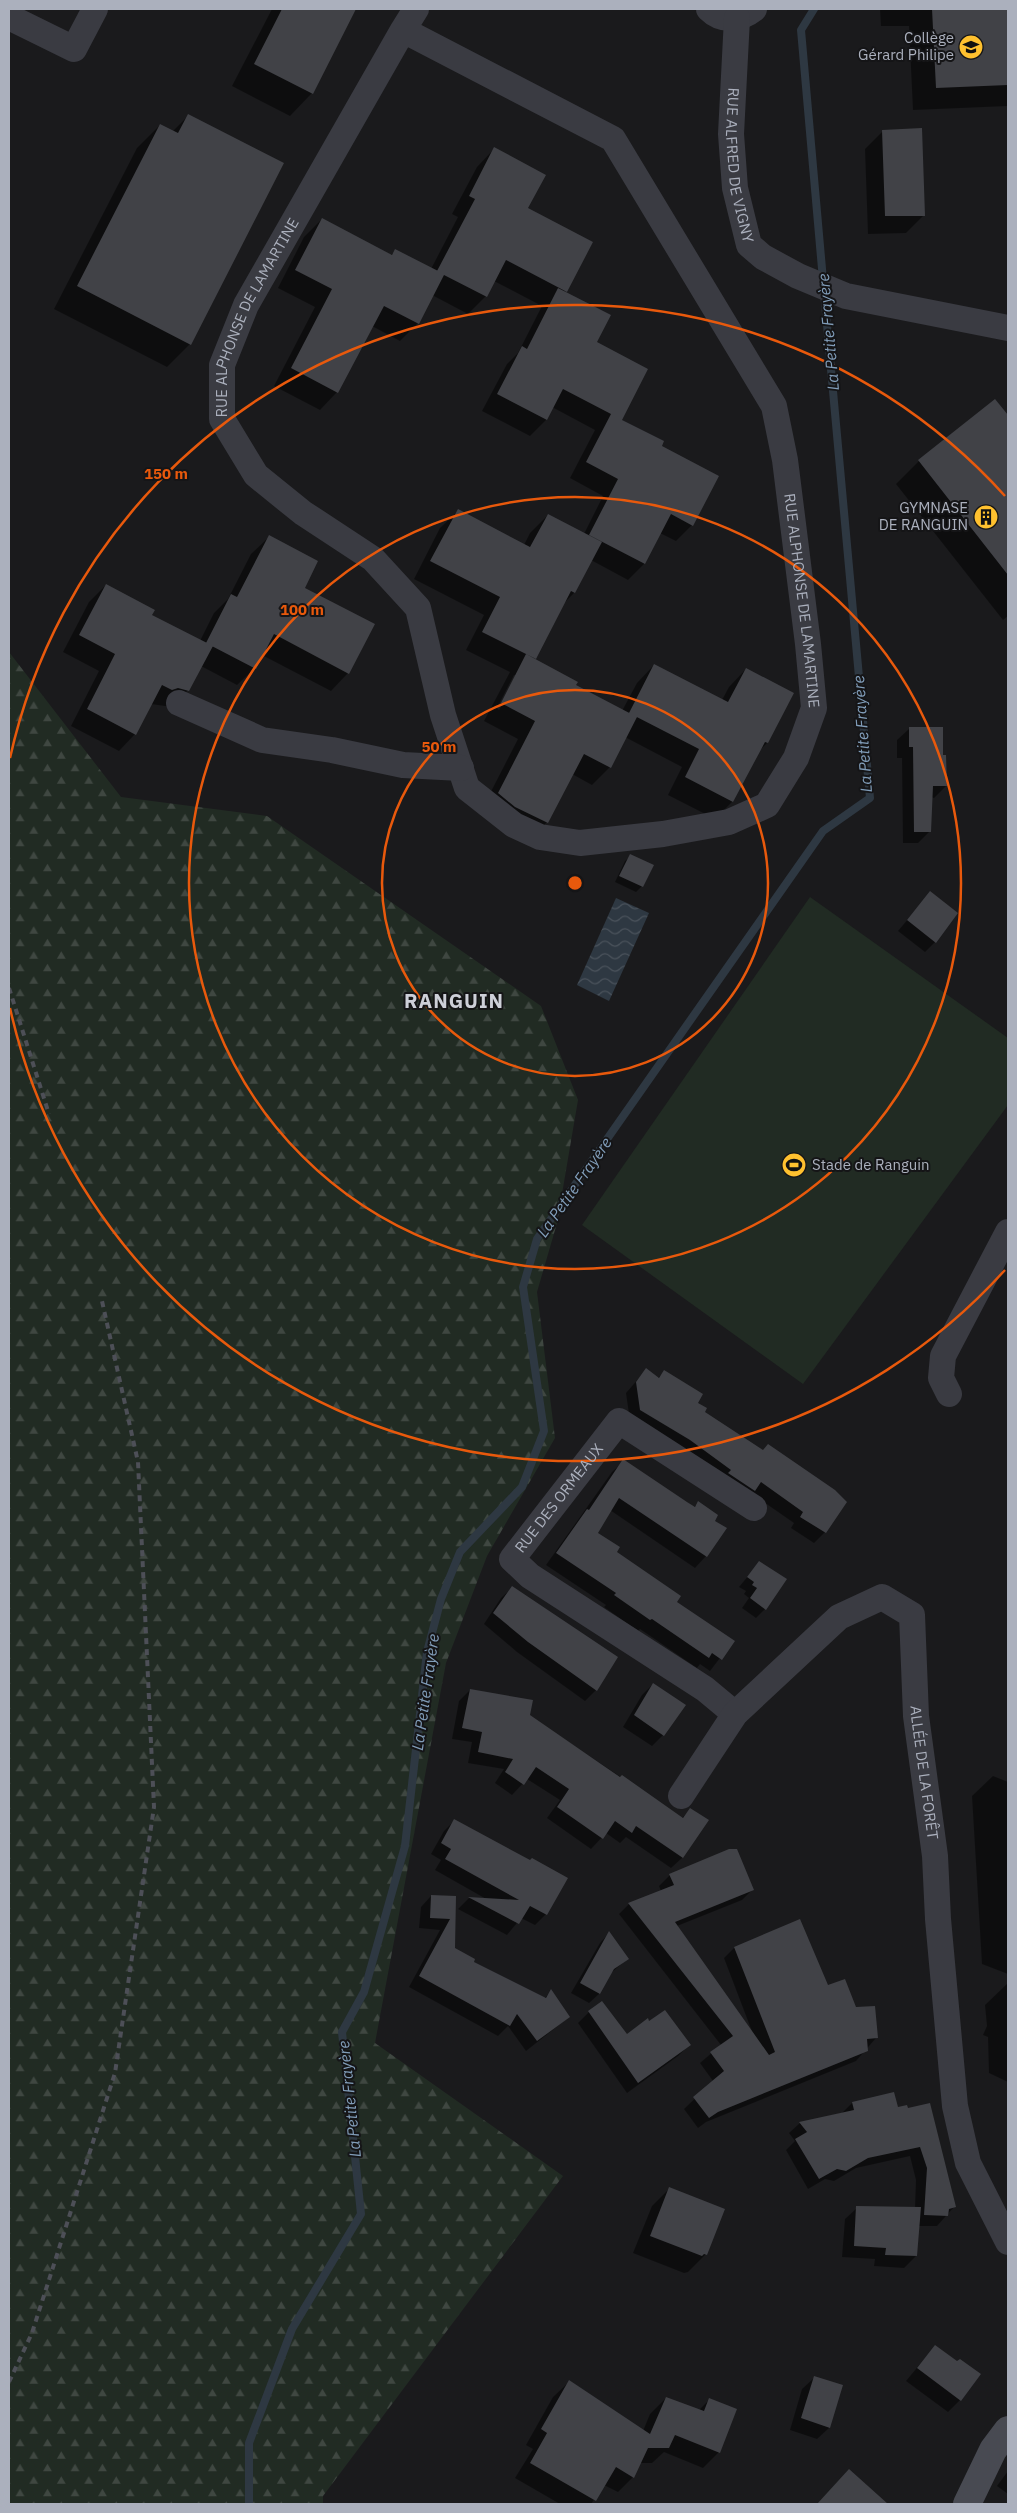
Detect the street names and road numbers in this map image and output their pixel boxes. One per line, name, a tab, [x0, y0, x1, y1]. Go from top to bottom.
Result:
street label: RUE ALFRED DE VIGNY	[722, 87, 758, 245]
street label: RUE ALPHONSE DE LAMARTINE	[211, 214, 303, 418]
street label: RUE ALPHONSE DE LAMARTINE	[780, 492, 824, 708]
street label: RUE DES ORMEAUX	[510, 1440, 607, 1556]
street label: ALLÉE DE LA FORÊT	[907, 1705, 943, 1841]

